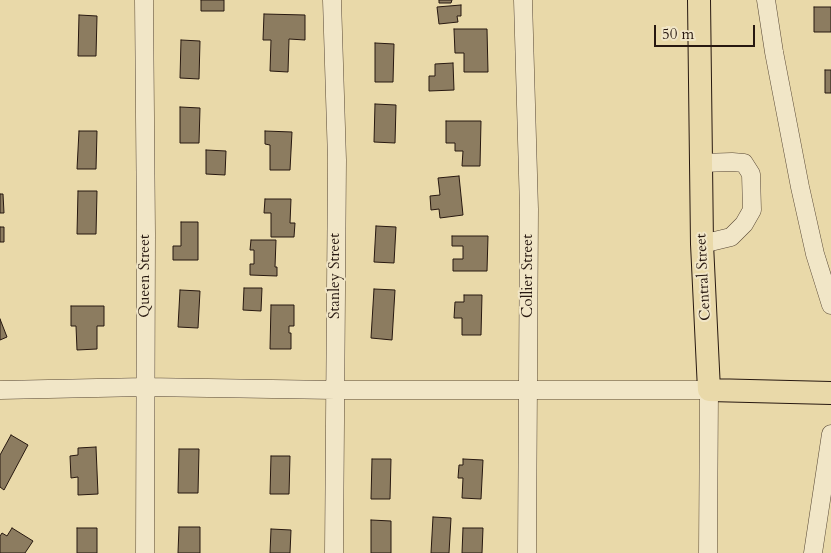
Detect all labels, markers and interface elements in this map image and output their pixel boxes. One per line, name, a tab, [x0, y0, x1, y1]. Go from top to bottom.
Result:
scale bar	[656, 15, 757, 47]
text: 50 m	[662, 24, 694, 44]
street label: Stanley Street	[327, 233, 345, 319]
street label: Central Street	[693, 233, 715, 321]
street label: Queen Street	[137, 234, 155, 318]
street label: Collier Street	[520, 234, 538, 318]

